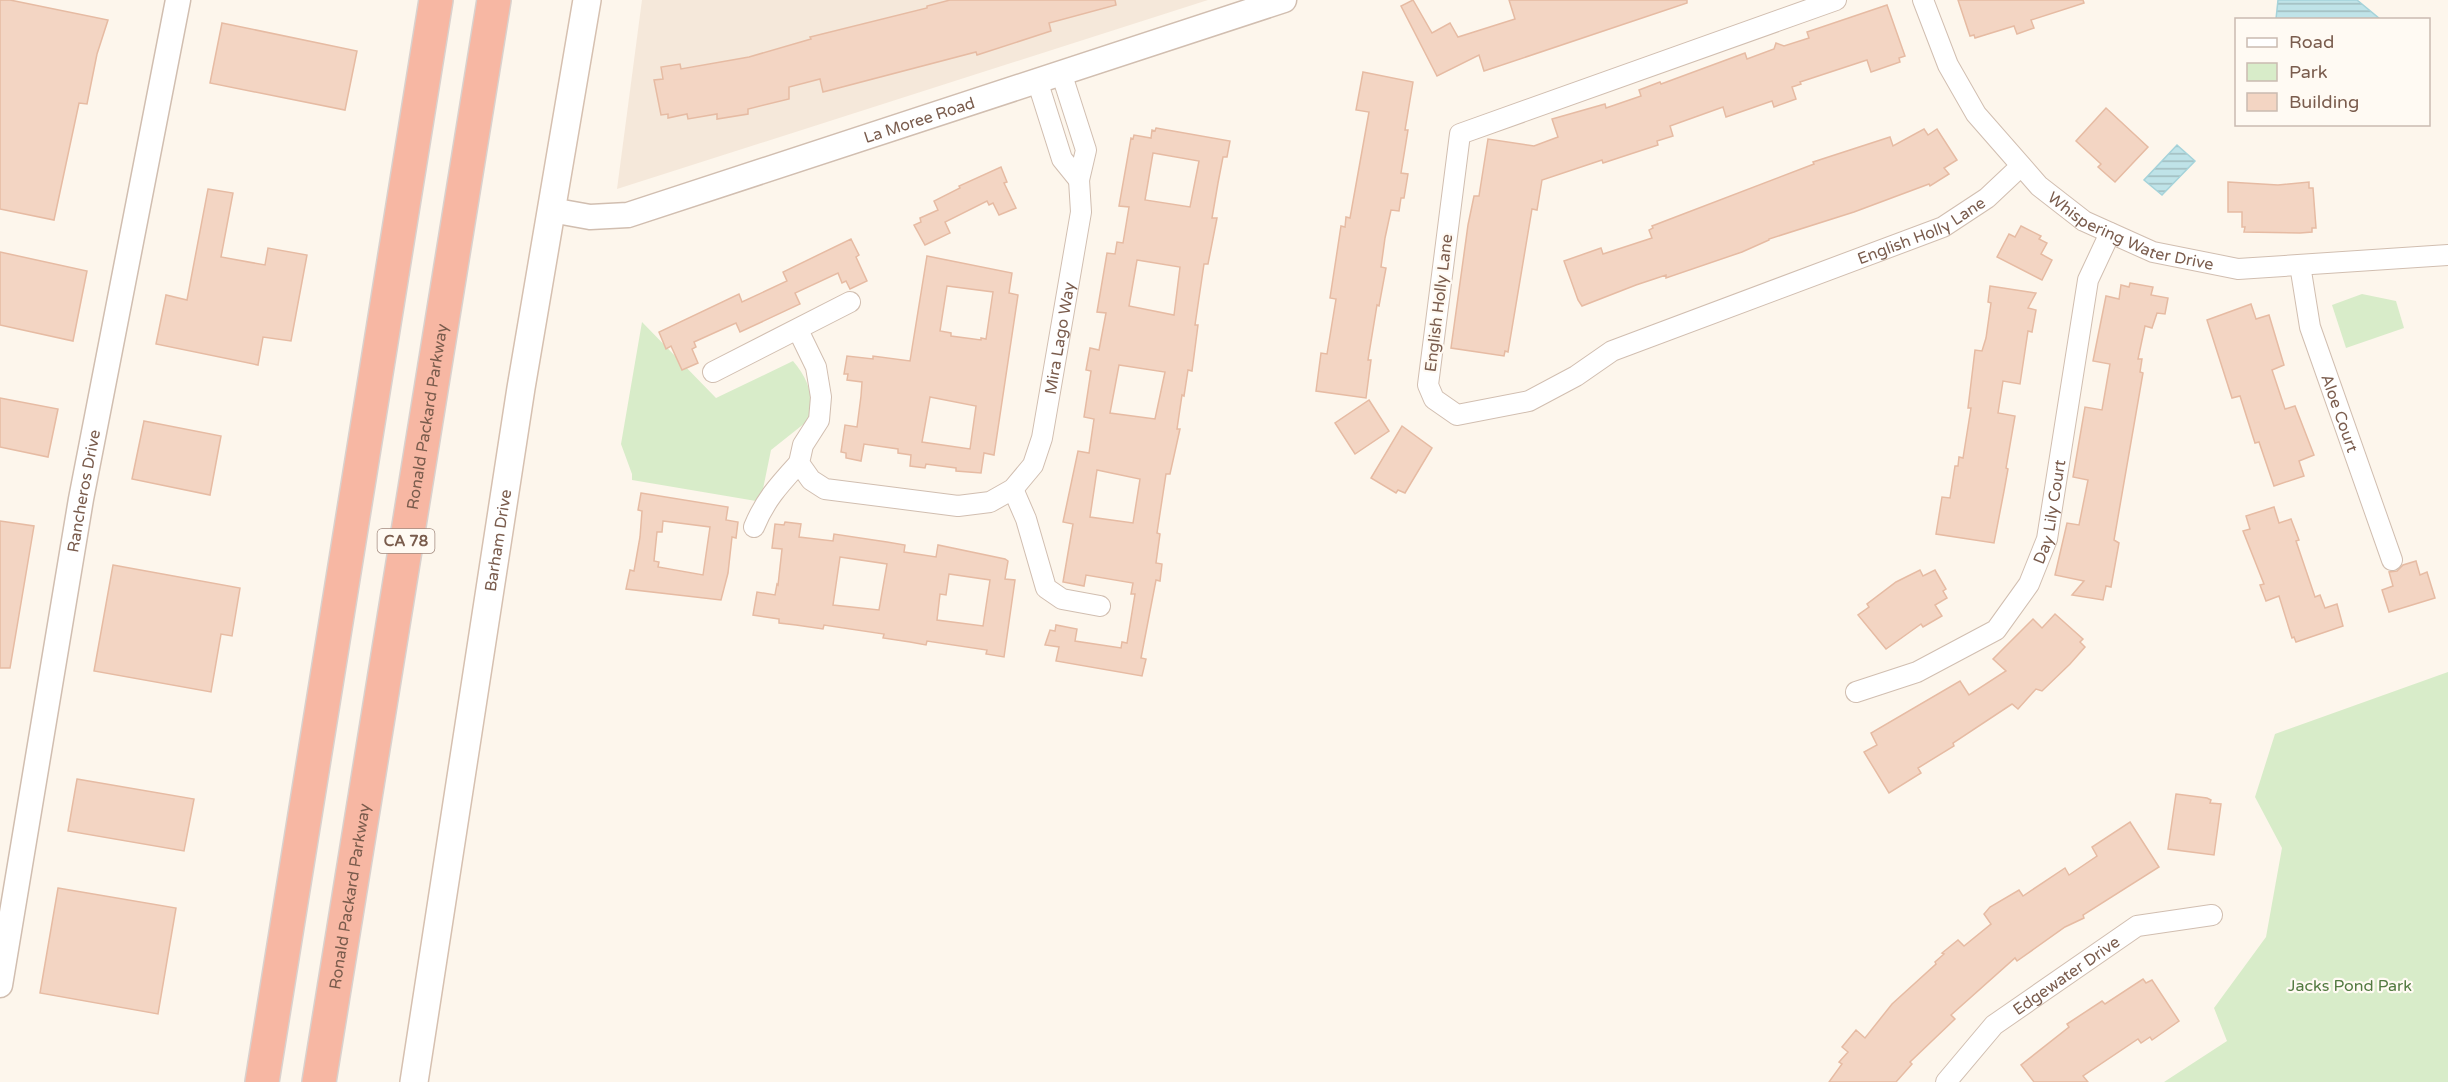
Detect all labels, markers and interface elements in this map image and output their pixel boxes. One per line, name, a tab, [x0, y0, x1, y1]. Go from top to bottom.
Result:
legend	[2235, 18, 2430, 126]
text: Road	[2289, 31, 2334, 53]
text: Park	[2289, 61, 2328, 83]
text: Building	[2289, 91, 2359, 113]
street label: La Moree Road	[861, 93, 978, 148]
street label: Whispering Water Drive	[2043, 188, 2215, 275]
street label: English Holly Lane	[1855, 193, 1989, 269]
street label: English Holly Lane	[1421, 233, 1457, 373]
street label: Mira Lago Way	[1041, 280, 1080, 396]
street label: Ronald Packard Parkway	[403, 322, 453, 511]
street label: Aloe Court	[2316, 372, 2362, 455]
street label: Rancheros Drive	[63, 428, 105, 554]
street label: Day Lily Court	[2029, 458, 2070, 567]
street label: Barham Drive	[481, 488, 516, 593]
road number: CA 78	[378, 529, 434, 553]
street label: Ronald Packard Parkway	[325, 802, 375, 991]
street label: Edgewater Drive	[2009, 932, 2124, 1020]
park label: Jacks Pond Park	[2288, 976, 2412, 996]

